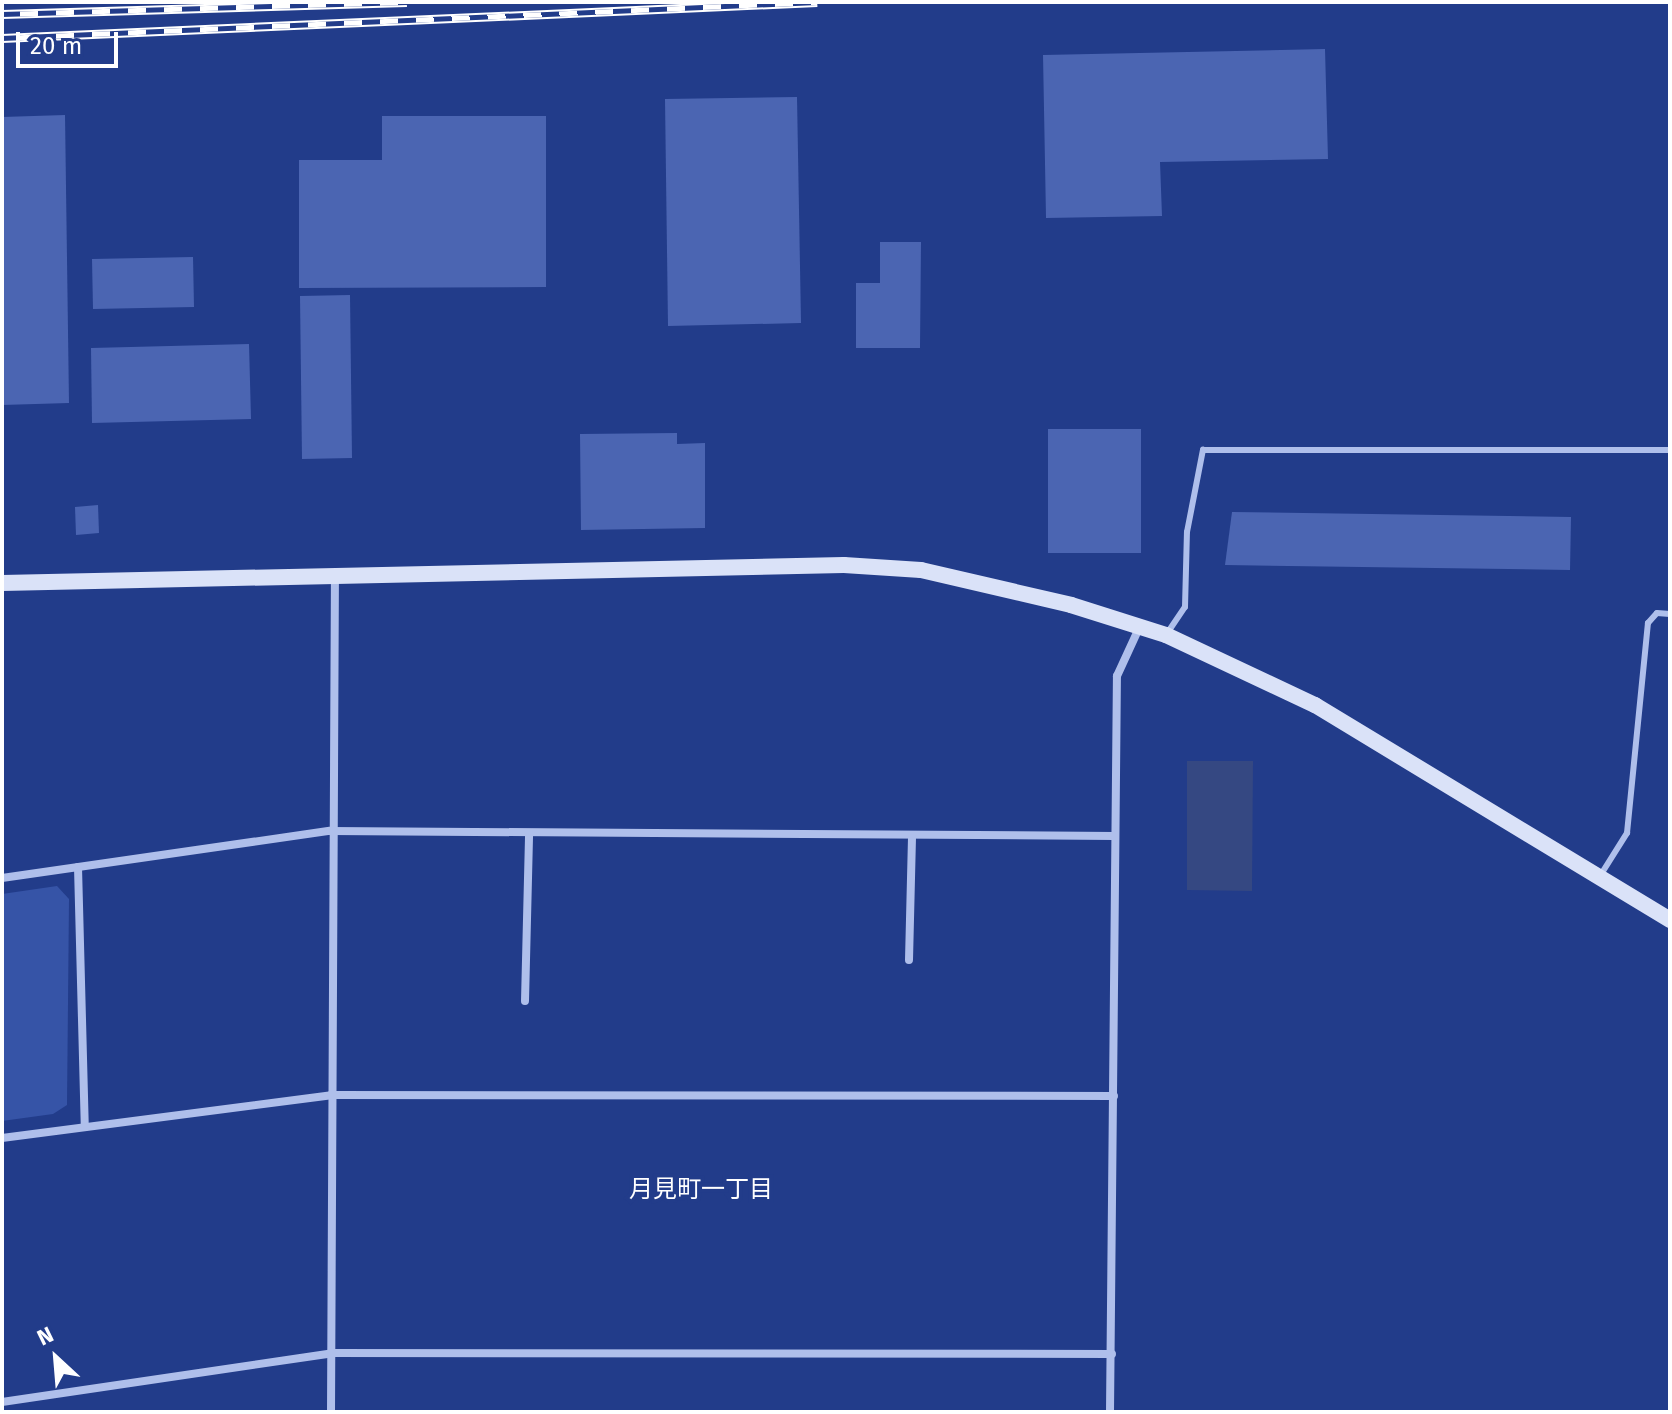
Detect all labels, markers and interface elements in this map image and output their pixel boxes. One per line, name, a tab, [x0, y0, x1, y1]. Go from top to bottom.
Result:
scale bar	[20, 16, 122, 66]
text: 20 m	[30, 32, 82, 60]
district label: 月見町一丁目	[629, 1176, 773, 1204]
north arrow	[16, 1318, 96, 1398]
text: N	[33, 1321, 58, 1351]

